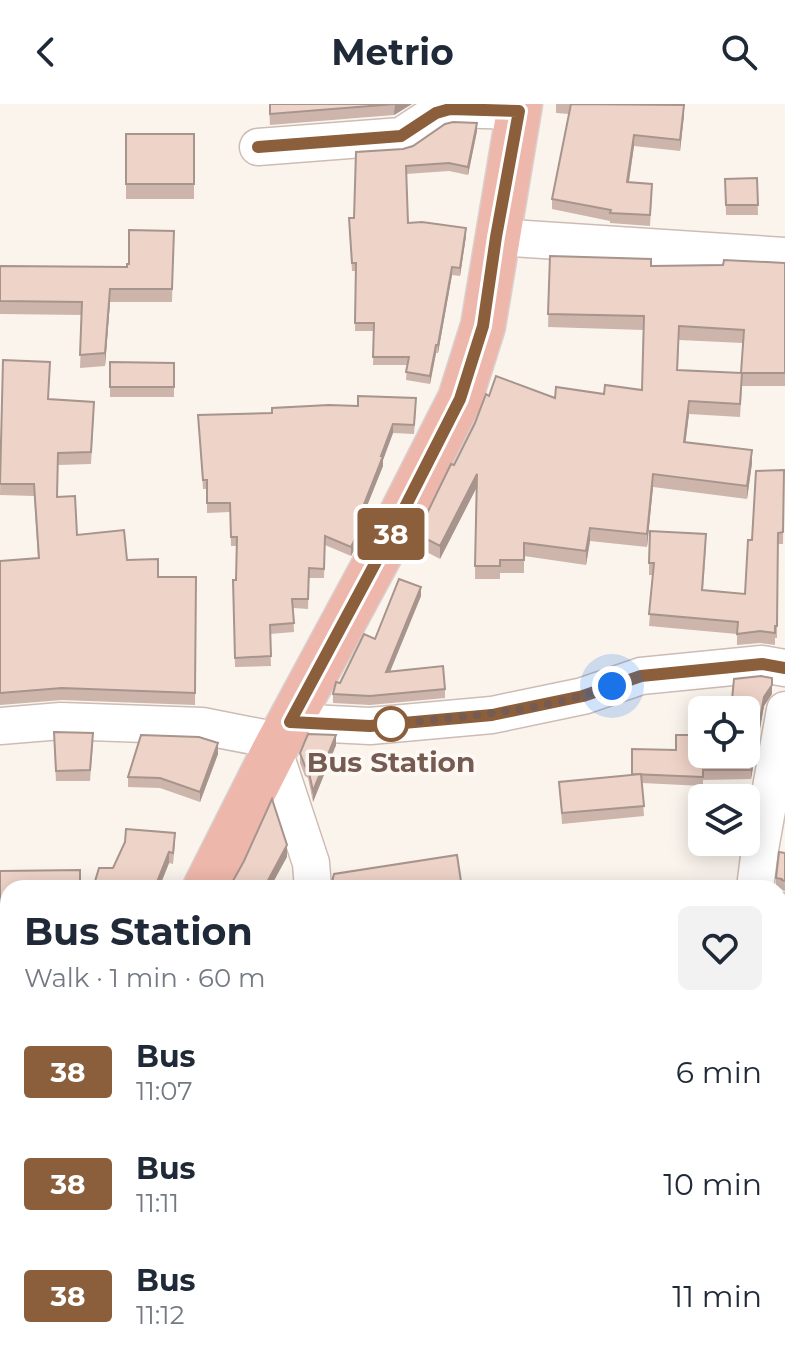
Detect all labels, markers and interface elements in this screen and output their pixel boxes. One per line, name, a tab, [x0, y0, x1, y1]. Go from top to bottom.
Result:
icon: back	[24, 30, 68, 74]
text: Metrio	[331, 30, 454, 74]
icon: search	[717, 30, 761, 74]
line badge: 38	[355, 508, 427, 560]
text: 38	[373, 517, 409, 551]
your location	[592, 666, 632, 706]
map controls	[688, 696, 760, 856]
button: locate	[688, 696, 760, 768]
marker: Bus Station	[374, 707, 408, 741]
place label: Bus Station	[307, 745, 475, 779]
button: layers	[688, 784, 760, 856]
button: heart	[678, 906, 762, 990]
text: Bus Station	[24, 908, 253, 955]
text: Walk · 1 min · 60 m	[24, 962, 266, 994]
text: Bus	[136, 1038, 196, 1075]
text: 6 min	[676, 1054, 762, 1091]
text: 38	[50, 1055, 86, 1089]
text: 11:07	[136, 1075, 193, 1107]
text: Bus	[136, 1150, 196, 1187]
text: 10 min	[663, 1166, 762, 1203]
text: 38	[50, 1167, 86, 1201]
text: 11:11	[136, 1187, 179, 1219]
text: Bus	[136, 1262, 196, 1299]
text: 11 min	[672, 1278, 762, 1315]
text: 38	[50, 1279, 86, 1313]
text: 11:12	[136, 1299, 184, 1331]

